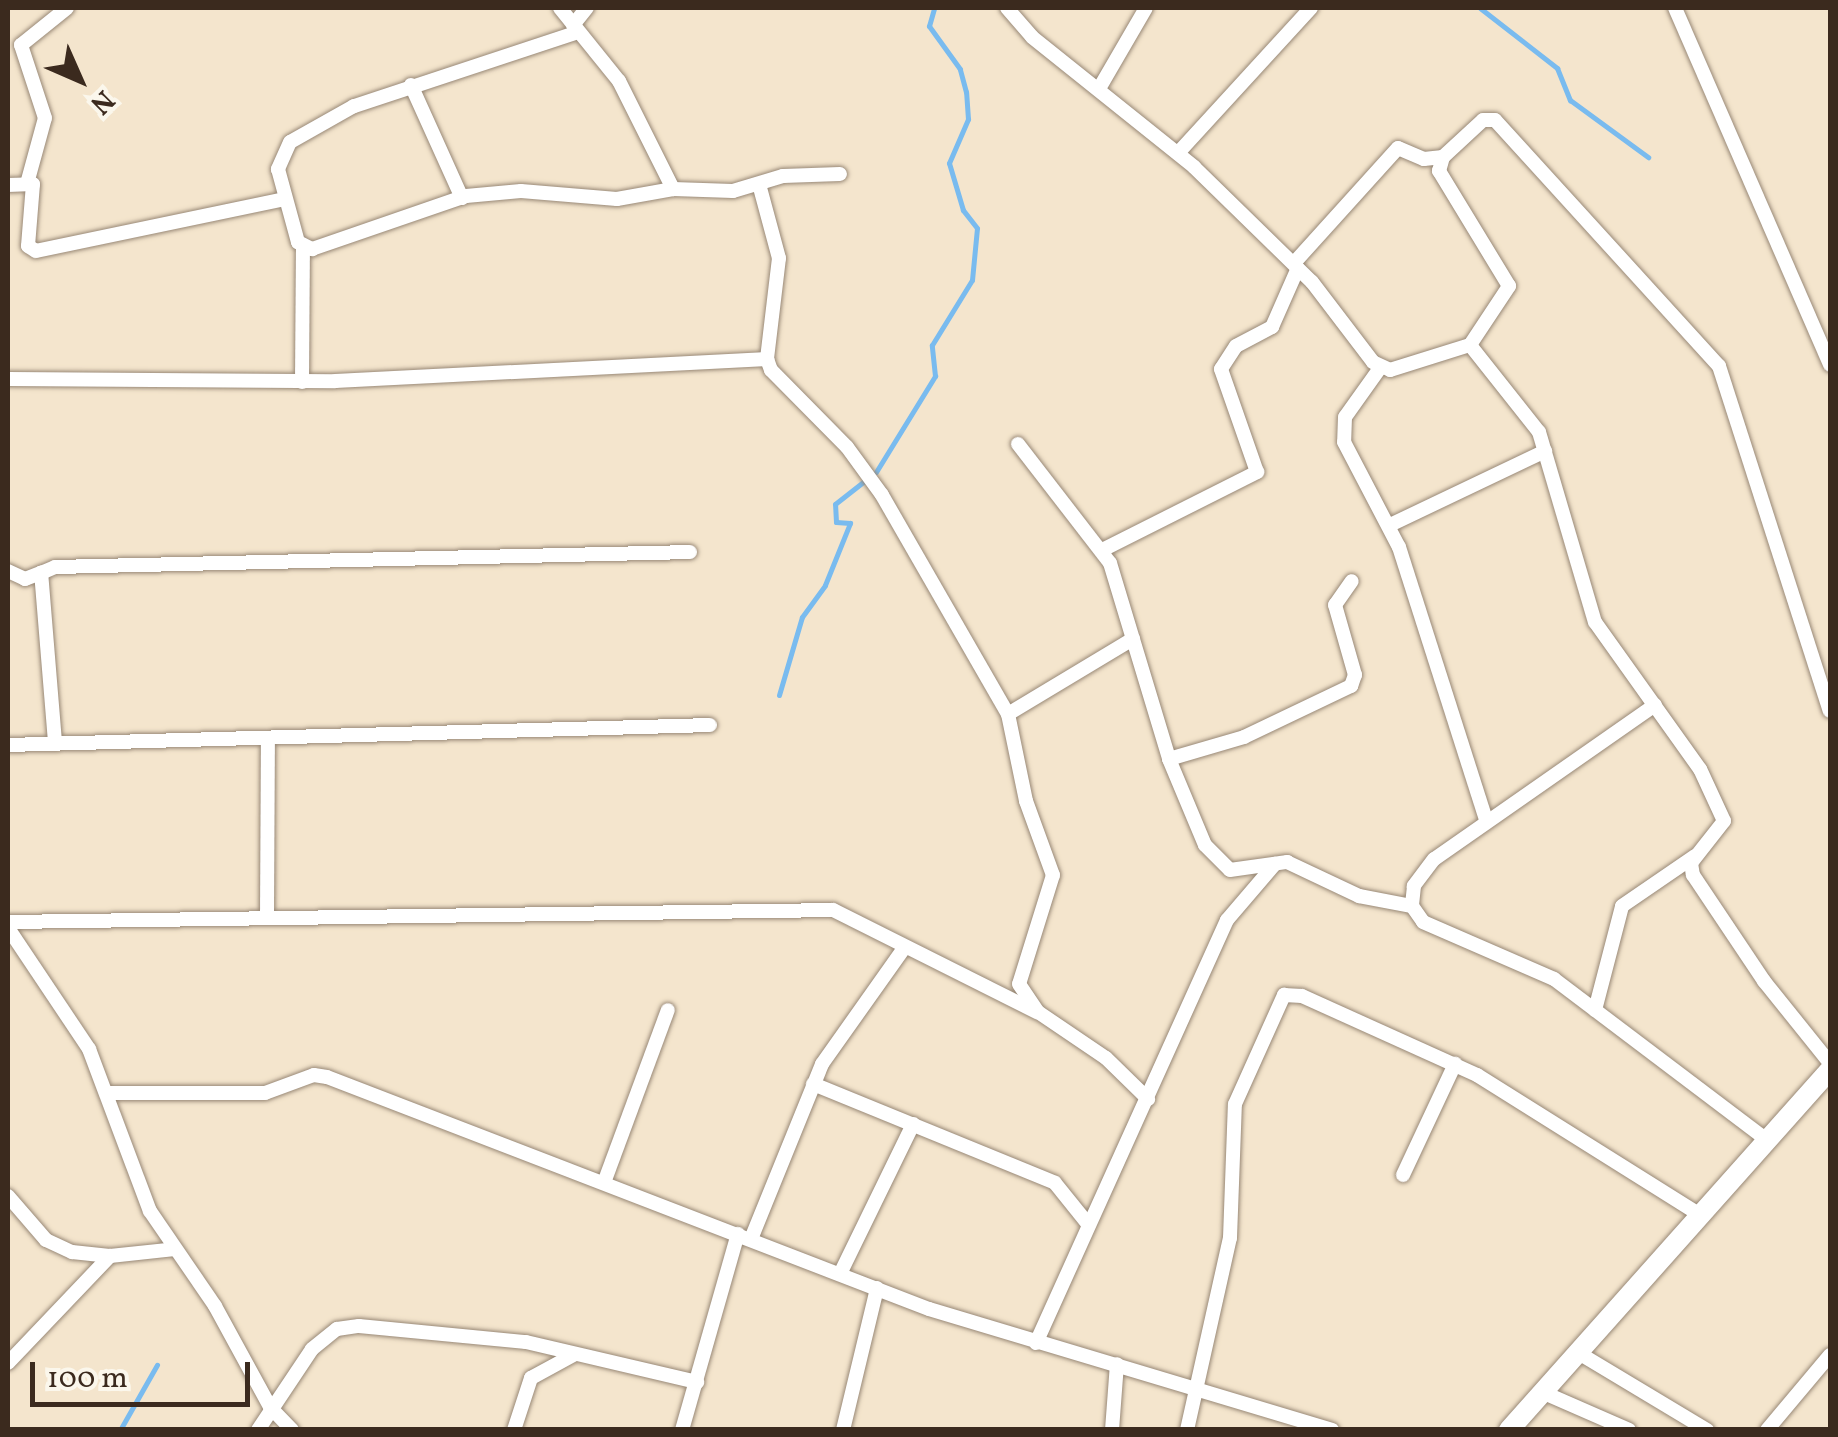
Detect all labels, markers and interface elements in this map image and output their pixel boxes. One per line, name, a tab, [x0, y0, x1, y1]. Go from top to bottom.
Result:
north arrow	[30, 30, 130, 130]
text: N	[81, 81, 123, 123]
scale bar	[35, 1342, 255, 1404]
text: 100 m	[47, 1358, 128, 1400]

